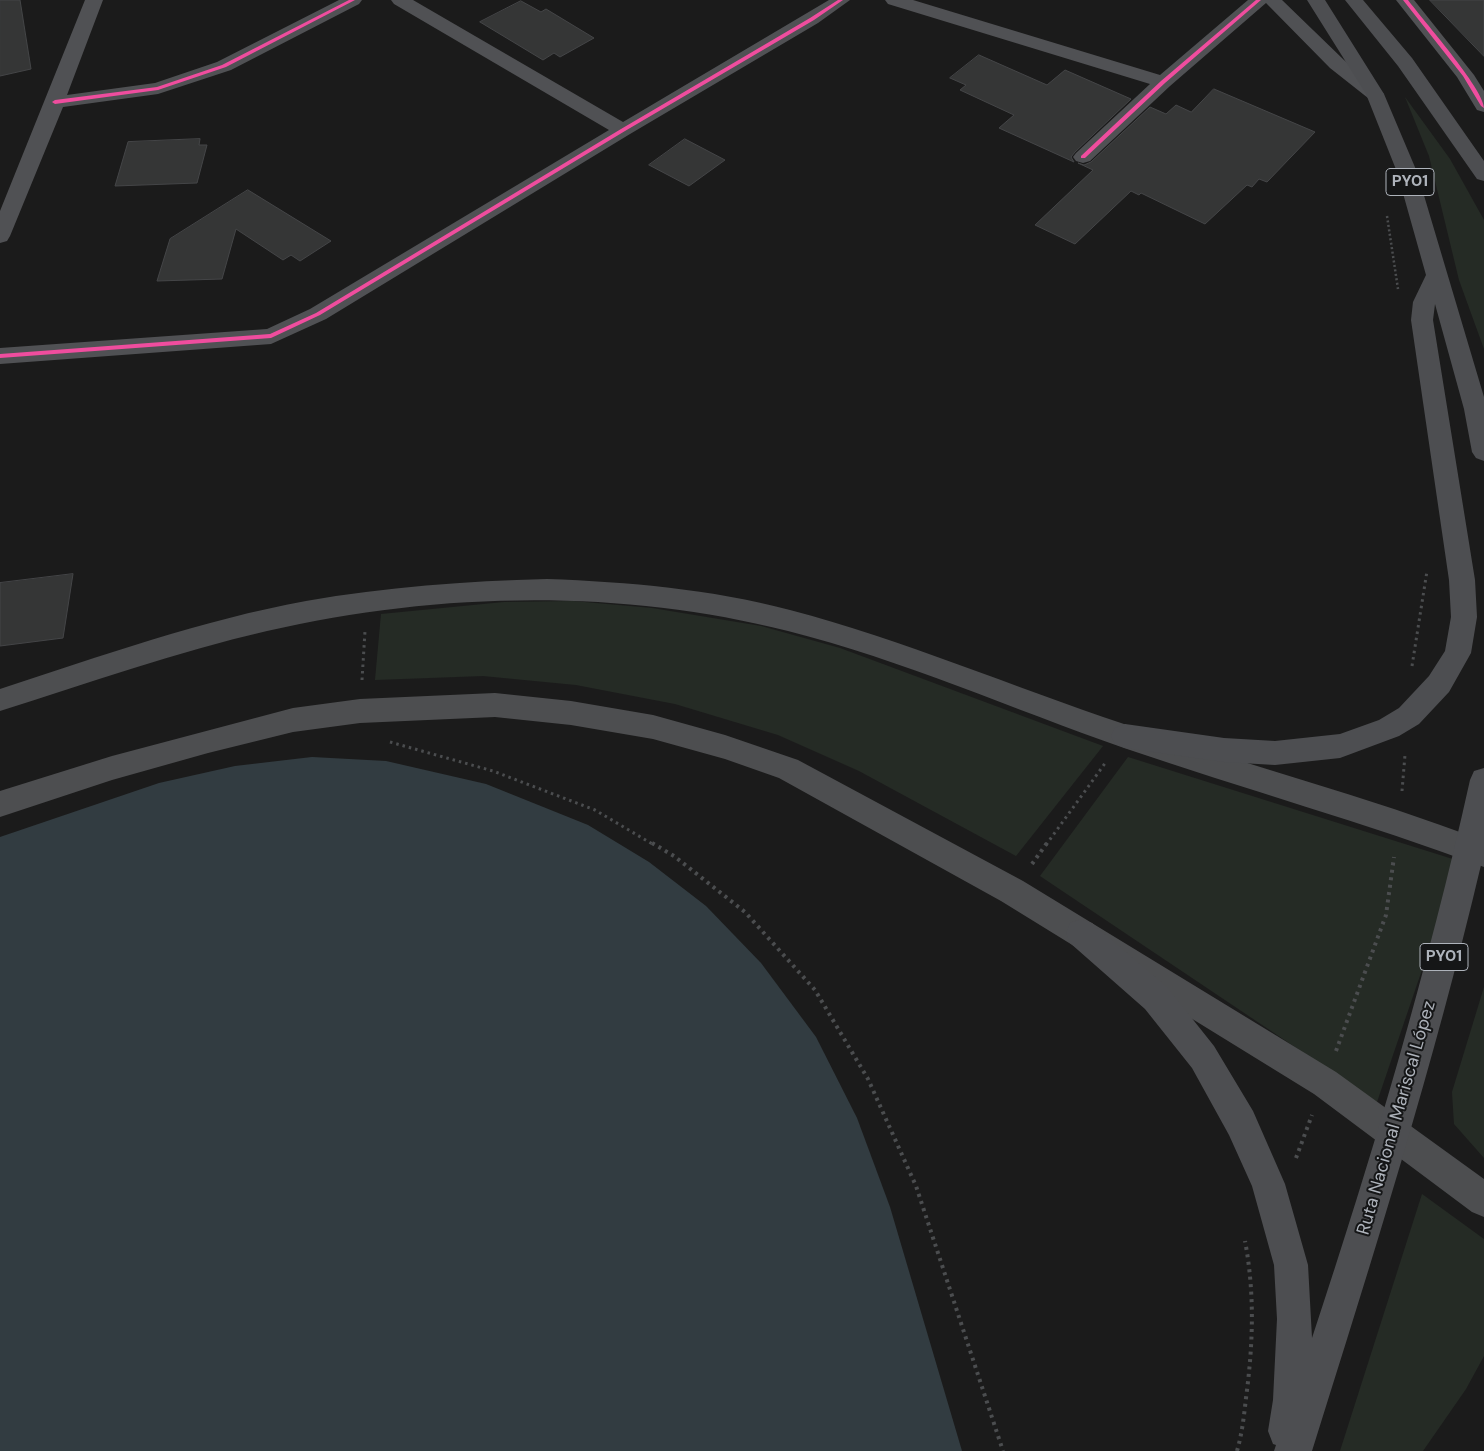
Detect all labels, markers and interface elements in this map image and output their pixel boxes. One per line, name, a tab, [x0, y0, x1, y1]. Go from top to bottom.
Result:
road number: PY01	[1386, 168, 1434, 196]
road number: PY01	[1420, 944, 1468, 970]
street label: Ruta Nacional Mariscal López	[1353, 998, 1441, 1238]

